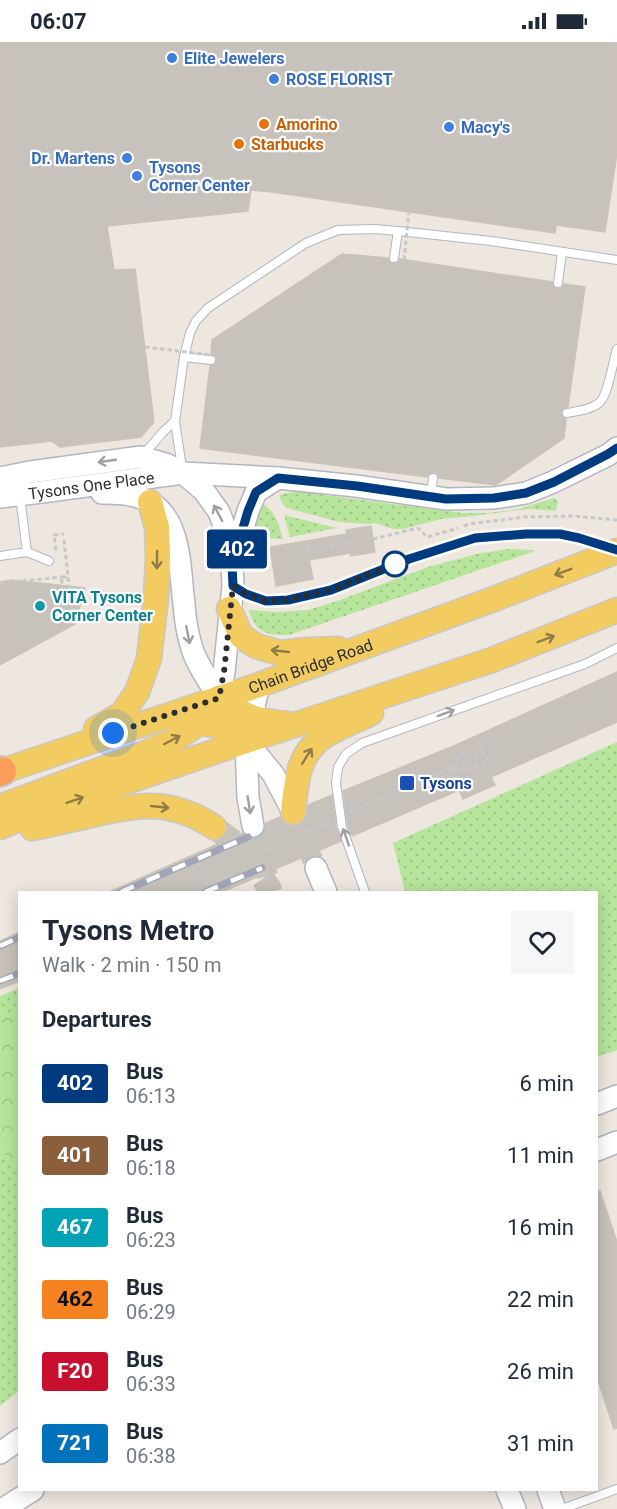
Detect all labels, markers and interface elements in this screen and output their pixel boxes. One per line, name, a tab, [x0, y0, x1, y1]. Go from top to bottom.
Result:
text: 06:07	[30, 9, 87, 34]
place label: Elite Jewelers	[184, 49, 284, 68]
marker: Elite Jewelers	[165, 51, 179, 65]
place label: ROSE FLORIST	[286, 70, 393, 89]
marker: ROSE FLORIST	[267, 72, 281, 86]
place label: Amorino	[276, 115, 337, 134]
marker: Amorino	[257, 117, 271, 131]
place label: Macy's	[461, 118, 510, 137]
marker: Macy's	[442, 120, 456, 134]
place label: Starbucks	[251, 135, 324, 154]
marker: Starbucks	[232, 137, 246, 151]
place label: Dr. Martens	[31, 149, 115, 168]
marker: Dr. Martens	[120, 151, 134, 165]
place label: Tysons Corner Center	[149, 158, 250, 195]
marker: Tysons Corner Center	[130, 169, 144, 183]
one-way arrow	[97, 456, 117, 467]
street label: Tysons One Place	[27, 468, 155, 504]
one-way arrow	[212, 505, 224, 522]
line badge: 402	[202, 530, 272, 568]
text: 402	[219, 537, 255, 561]
one-way arrow	[151, 550, 163, 569]
unlabelled marker	[382, 551, 408, 577]
one-way arrow	[554, 567, 572, 578]
place label: VITA Tysons Corner Center	[52, 588, 153, 625]
marker: VITA Tysons Corner Center	[33, 599, 47, 613]
one-way arrow	[183, 624, 194, 644]
one-way arrow	[536, 632, 555, 643]
street label: Chain Bridge Road	[246, 635, 375, 698]
one-way arrow	[270, 645, 290, 656]
one-way arrow	[436, 707, 455, 718]
your location	[98, 718, 128, 748]
one-way arrow	[163, 734, 180, 746]
one-way arrow	[300, 748, 313, 765]
marker: Tysons	[398, 774, 416, 792]
place label: Tysons	[420, 774, 472, 793]
one-way arrow	[65, 793, 84, 804]
one-way arrow	[244, 794, 255, 814]
one-way arrow	[150, 802, 170, 813]
one-way arrow	[339, 828, 350, 847]
button: heart	[511, 911, 574, 974]
text: Tysons Metro	[42, 914, 214, 947]
text: Walk · 2 min · 150 m	[42, 953, 221, 977]
text: Departures	[42, 1007, 152, 1032]
text: Bus	[126, 1059, 164, 1084]
text: 402	[57, 1071, 93, 1095]
text: 6 min	[519, 1071, 574, 1096]
text: 06:13	[126, 1084, 176, 1108]
text: Bus	[126, 1131, 164, 1156]
text: 401	[57, 1143, 93, 1167]
text: 11 min	[507, 1143, 574, 1168]
text: 06:18	[126, 1156, 176, 1180]
text: Bus	[126, 1203, 164, 1228]
text: 467	[57, 1215, 93, 1239]
text: 16 min	[507, 1215, 574, 1240]
text: 06:23	[126, 1228, 176, 1252]
text: Bus	[126, 1275, 164, 1300]
text: 462	[57, 1287, 93, 1311]
text: 22 min	[507, 1287, 574, 1312]
text: 06:29	[126, 1300, 176, 1324]
text: Bus	[126, 1347, 164, 1372]
text: F20	[57, 1359, 93, 1383]
text: 26 min	[507, 1359, 574, 1384]
text: 06:33	[126, 1372, 176, 1396]
text: Bus	[126, 1419, 164, 1444]
text: 721	[57, 1431, 93, 1455]
text: 31 min	[507, 1431, 574, 1456]
text: 06:38	[126, 1444, 176, 1468]

